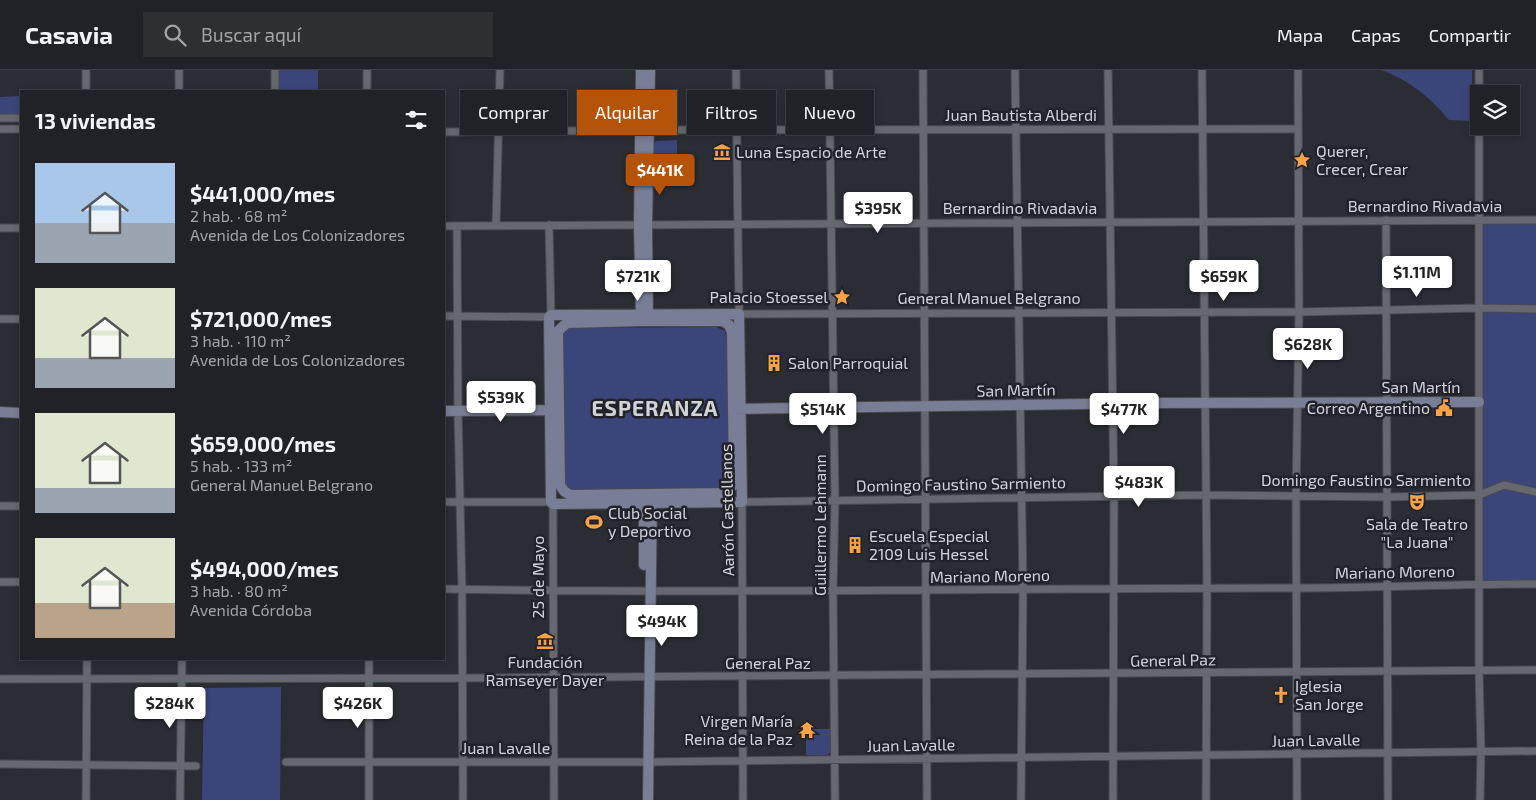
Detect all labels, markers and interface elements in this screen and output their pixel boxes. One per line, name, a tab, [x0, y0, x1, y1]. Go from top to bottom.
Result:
search box	[143, 12, 493, 57]
text: Casavia	[25, 20, 113, 49]
icon: search	[161, 21, 189, 49]
text: Buscar aquí	[201, 23, 301, 46]
text: Mapa	[1277, 24, 1323, 46]
text: Capas	[1351, 24, 1401, 46]
text: Compartir	[1429, 24, 1511, 46]
map controls	[1470, 85, 1520, 135]
button: layers	[1470, 85, 1520, 135]
chip: Comprar	[460, 90, 567, 135]
chip: Alquilar	[577, 90, 677, 135]
chip: Filtros	[687, 90, 776, 135]
chip: Nuevo	[786, 90, 874, 135]
street label: Juan Bautista Alberdi	[945, 105, 1097, 124]
icon: filters	[402, 106, 430, 134]
text: 13 viviendas	[35, 108, 156, 133]
place label: Querer, Crecer, Crear	[1316, 141, 1409, 178]
museum icon: Luna Espacio de Arte	[712, 142, 732, 162]
place label: Luna Espacio de Arte	[736, 142, 887, 161]
place icon: Querer, Crecer, Crear	[1292, 150, 1312, 170]
pin: $441K	[625, 154, 695, 196]
text: $441K	[637, 160, 683, 179]
text: $441,000/mes	[190, 181, 335, 206]
icon: home	[75, 183, 135, 243]
pin: $395K	[843, 191, 913, 234]
street label: Bernardino Rivadavia	[1348, 196, 1502, 215]
text: $395K	[855, 198, 901, 217]
street label: Bernardino Rivadavia	[943, 198, 1097, 217]
text: 2 hab. · 68 m²	[190, 206, 287, 225]
text: Avenida de Los Colonizadores	[190, 225, 405, 244]
pin: $1.11M	[1376, 256, 1458, 298]
pin: $721K	[603, 260, 673, 302]
pin: $659K	[1189, 260, 1259, 302]
text: $1.11M	[1393, 262, 1441, 281]
text: $721K	[616, 266, 660, 285]
text: $659K	[1200, 266, 1248, 285]
place label: Palacio Stoessel	[710, 287, 828, 306]
place icon: Palacio Stoessel	[832, 287, 852, 307]
street label: General Manuel Belgrano	[897, 288, 1081, 307]
text: $721,000/mes	[190, 306, 332, 331]
icon: home	[75, 308, 135, 368]
pin: $628K	[1273, 328, 1343, 370]
text: 3 hab. · 110 m²	[190, 331, 291, 350]
text: $628K	[1284, 334, 1332, 353]
text: Avenida de Los Colonizadores	[190, 350, 405, 369]
building icon: Salon Parroquial	[764, 353, 784, 373]
place label: Salon Parroquial	[788, 353, 908, 372]
street label: San Martín	[1381, 377, 1461, 396]
street label: San Martín	[976, 379, 1056, 400]
pin: $539K	[466, 380, 536, 423]
text: $539K	[478, 387, 524, 406]
pin: $514K	[788, 392, 858, 435]
pin: $477K	[1089, 392, 1159, 435]
district label: ESPERANZA	[591, 395, 719, 420]
place label: Correo Argentino	[1307, 398, 1430, 417]
public building icon: Correo Argentino	[1434, 398, 1454, 418]
text: $514K	[800, 399, 846, 418]
text: $477K	[1101, 399, 1147, 418]
text: $659,000/mes	[190, 431, 336, 456]
icon: home	[75, 433, 135, 493]
street label: Aarón Castellanos	[716, 444, 737, 576]
street label: Guillermo Lehmann	[810, 454, 829, 596]
text: 5 hab. · 133 m²	[190, 456, 292, 475]
pin: $483K	[1104, 466, 1174, 508]
street label: Domingo Faustino Sarmiento	[1261, 470, 1471, 489]
street label: Domingo Faustino Sarmiento	[856, 472, 1066, 495]
text: $483K	[1115, 472, 1163, 491]
text: General Manuel Belgrano	[190, 475, 373, 494]
theatre icon: Sala de Teatro "La Juana"	[1407, 492, 1427, 512]
place label: Club Social y Deportivo	[608, 503, 691, 540]
sports icon: Club Social y Deportivo	[584, 512, 604, 532]
place label: Sala de Teatro "La Juana"	[1366, 514, 1468, 551]
place label: Escuela Especial 2109 Luis Hessel	[869, 526, 989, 563]
building icon: Escuela Especial 2109 Luis Hessel	[845, 535, 865, 555]
street label: 25 de Mayo	[528, 536, 547, 618]
text: $494,000/mes	[190, 556, 339, 581]
icon: home	[75, 558, 135, 618]
street label: Mariano Moreno	[1335, 561, 1455, 582]
street label: Mariano Moreno	[930, 565, 1050, 586]
text: 3 hab. · 80 m²	[190, 581, 288, 600]
text: Avenida Córdoba	[190, 600, 312, 619]
pin: $494K	[627, 604, 697, 647]
text: $494K	[637, 611, 687, 630]
museum icon: Fundación Ramseyer Dayer	[535, 631, 555, 651]
street label: General Paz	[1130, 649, 1216, 670]
place label: Fundación Ramseyer Dayer	[486, 652, 605, 689]
street label: General Paz	[725, 653, 811, 672]
place label: Iglesia San Jorge	[1295, 676, 1364, 713]
church icon: Iglesia San Jorge	[1271, 685, 1291, 705]
pin: $284K	[135, 686, 205, 729]
pin: $426K	[323, 686, 393, 729]
text: $284K	[146, 693, 194, 712]
text: $426K	[334, 693, 382, 712]
place label: Virgen María Reina de la Paz	[684, 711, 793, 748]
temple icon: Virgen María Reina de la Paz	[797, 720, 817, 740]
street label: Juan Lavalle	[1272, 729, 1360, 750]
street label: Juan Lavalle	[867, 734, 955, 755]
street label: Juan Lavalle	[462, 738, 550, 757]

